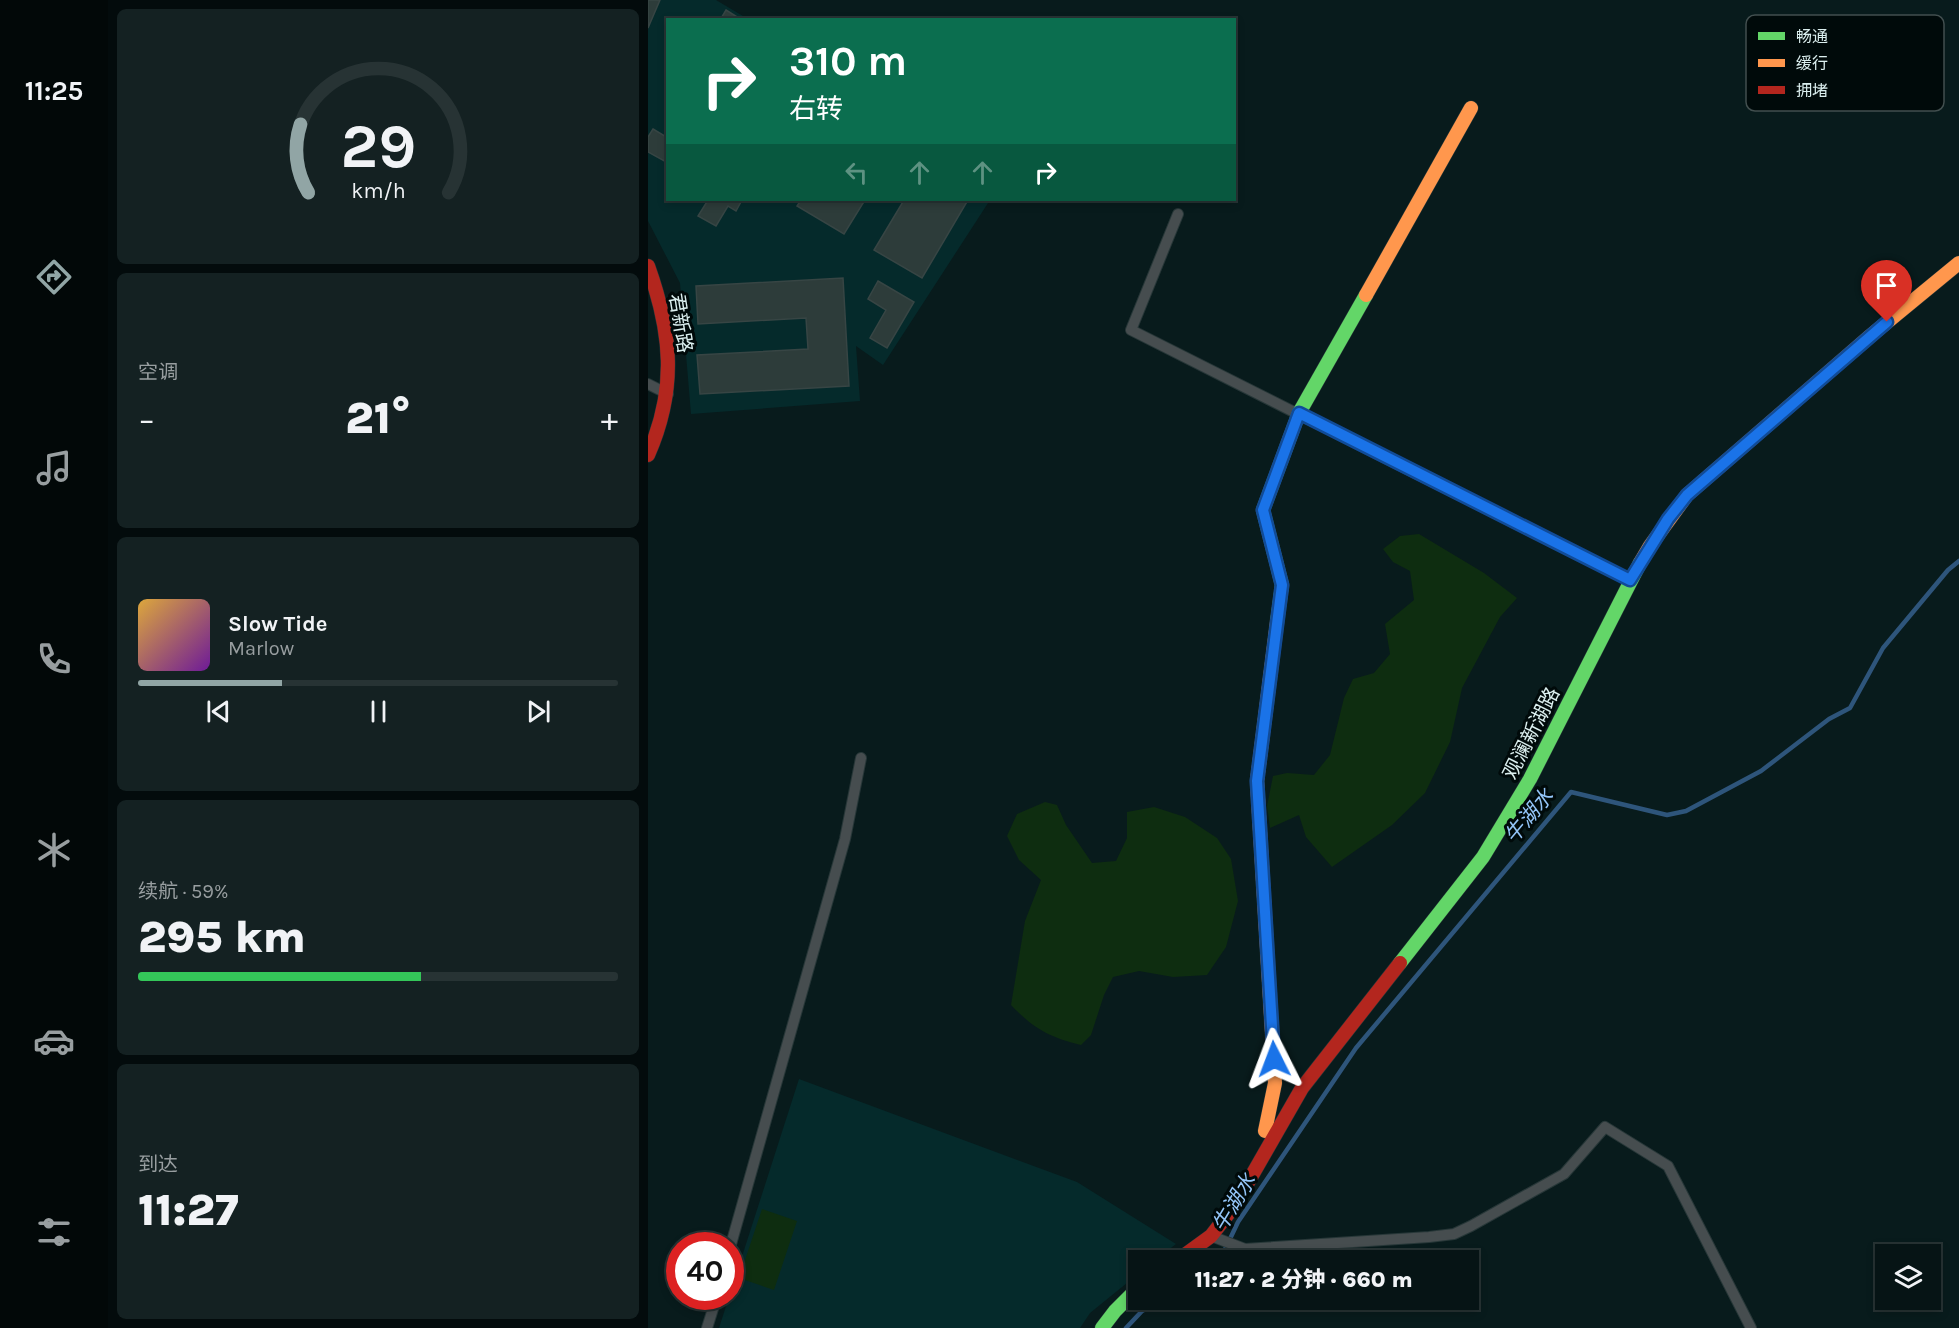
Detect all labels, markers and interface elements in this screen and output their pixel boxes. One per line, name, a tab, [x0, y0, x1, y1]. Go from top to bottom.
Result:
legend	[1746, 15, 1944, 111]
text: 畅通	[1796, 27, 1828, 46]
text: 310 m	[789, 36, 907, 86]
icon: right	[690, 42, 768, 120]
text: 缓行	[1796, 54, 1828, 73]
text: 11:25	[25, 75, 83, 107]
text: 拥堵	[1796, 81, 1828, 100]
text: 右转	[789, 93, 843, 125]
text: 29	[340, 111, 416, 184]
icon: left	[840, 156, 873, 189]
icon: ahead	[903, 156, 936, 189]
icon: ahead	[966, 156, 999, 189]
icon: right	[1029, 156, 1062, 189]
text: km/h	[351, 179, 405, 204]
icon: directions	[33, 256, 75, 298]
pin	[1861, 260, 1912, 322]
icon: arrive	[1870, 269, 1903, 302]
street label: 君新路	[664, 292, 697, 355]
text: 空调	[138, 361, 178, 384]
text: 21°	[345, 392, 411, 444]
text: −	[138, 400, 155, 438]
text: +	[601, 400, 618, 438]
icon: music	[33, 447, 75, 489]
text: Slow Tide	[228, 611, 328, 637]
text: Marlow	[228, 637, 294, 660]
icon: phone	[33, 638, 75, 680]
street label: 观澜新湖路	[1498, 683, 1564, 783]
icon: previous	[202, 695, 235, 728]
icon: pause	[362, 695, 395, 728]
icon: next	[522, 695, 555, 728]
water label: 牛湖水	[1500, 783, 1559, 848]
icon: climate	[33, 829, 75, 871]
text: 续航 · 59%	[138, 880, 228, 903]
text: 295 km	[138, 911, 306, 963]
icon: car	[33, 1020, 75, 1062]
position arrow	[1242, 1027, 1306, 1091]
text: 到达	[138, 1153, 178, 1176]
water label: 牛湖水	[1207, 1169, 1261, 1236]
text: 11:27	[138, 1184, 239, 1236]
icon: filters	[33, 1211, 75, 1253]
speed limit sign: 40	[666, 1232, 744, 1310]
map controls	[1875, 1244, 1941, 1310]
button: layers	[1875, 1244, 1941, 1310]
text: 11:27 · 2 分钟 · 660 m	[1194, 1267, 1413, 1293]

